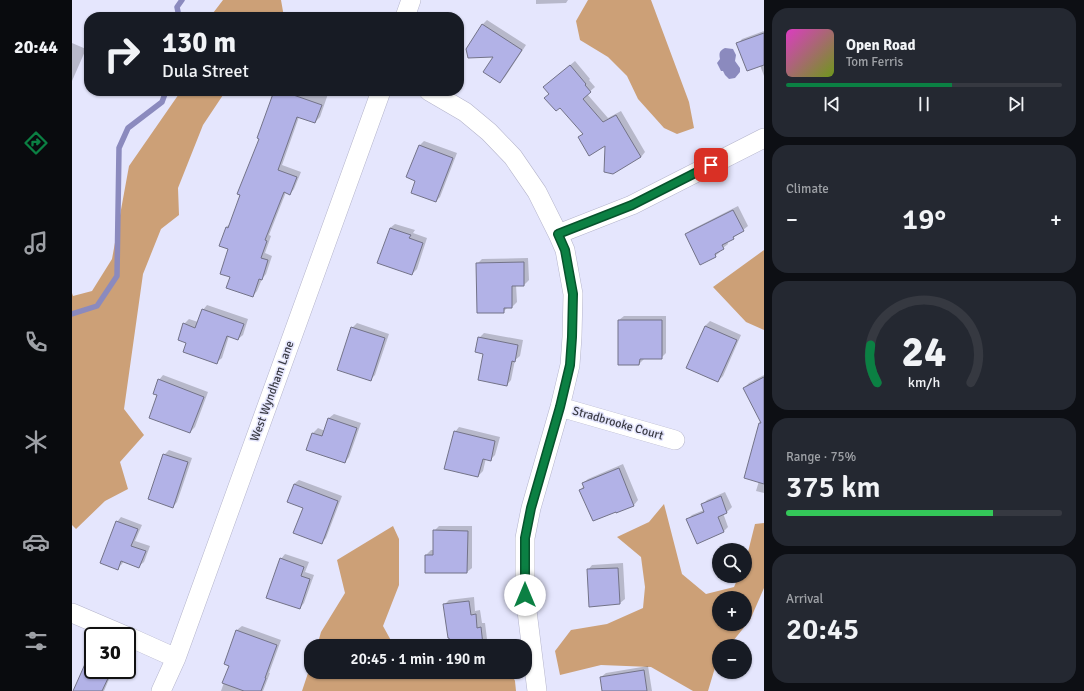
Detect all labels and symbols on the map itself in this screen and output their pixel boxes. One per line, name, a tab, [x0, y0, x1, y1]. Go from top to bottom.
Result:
pin	[694, 148, 728, 182]
street label: West Wyndham Lane	[247, 339, 298, 444]
street label: Stradbrooke Court	[571, 403, 665, 444]
position arrow	[504, 574, 546, 616]
speed limit sign: 30	[84, 627, 136, 679]

